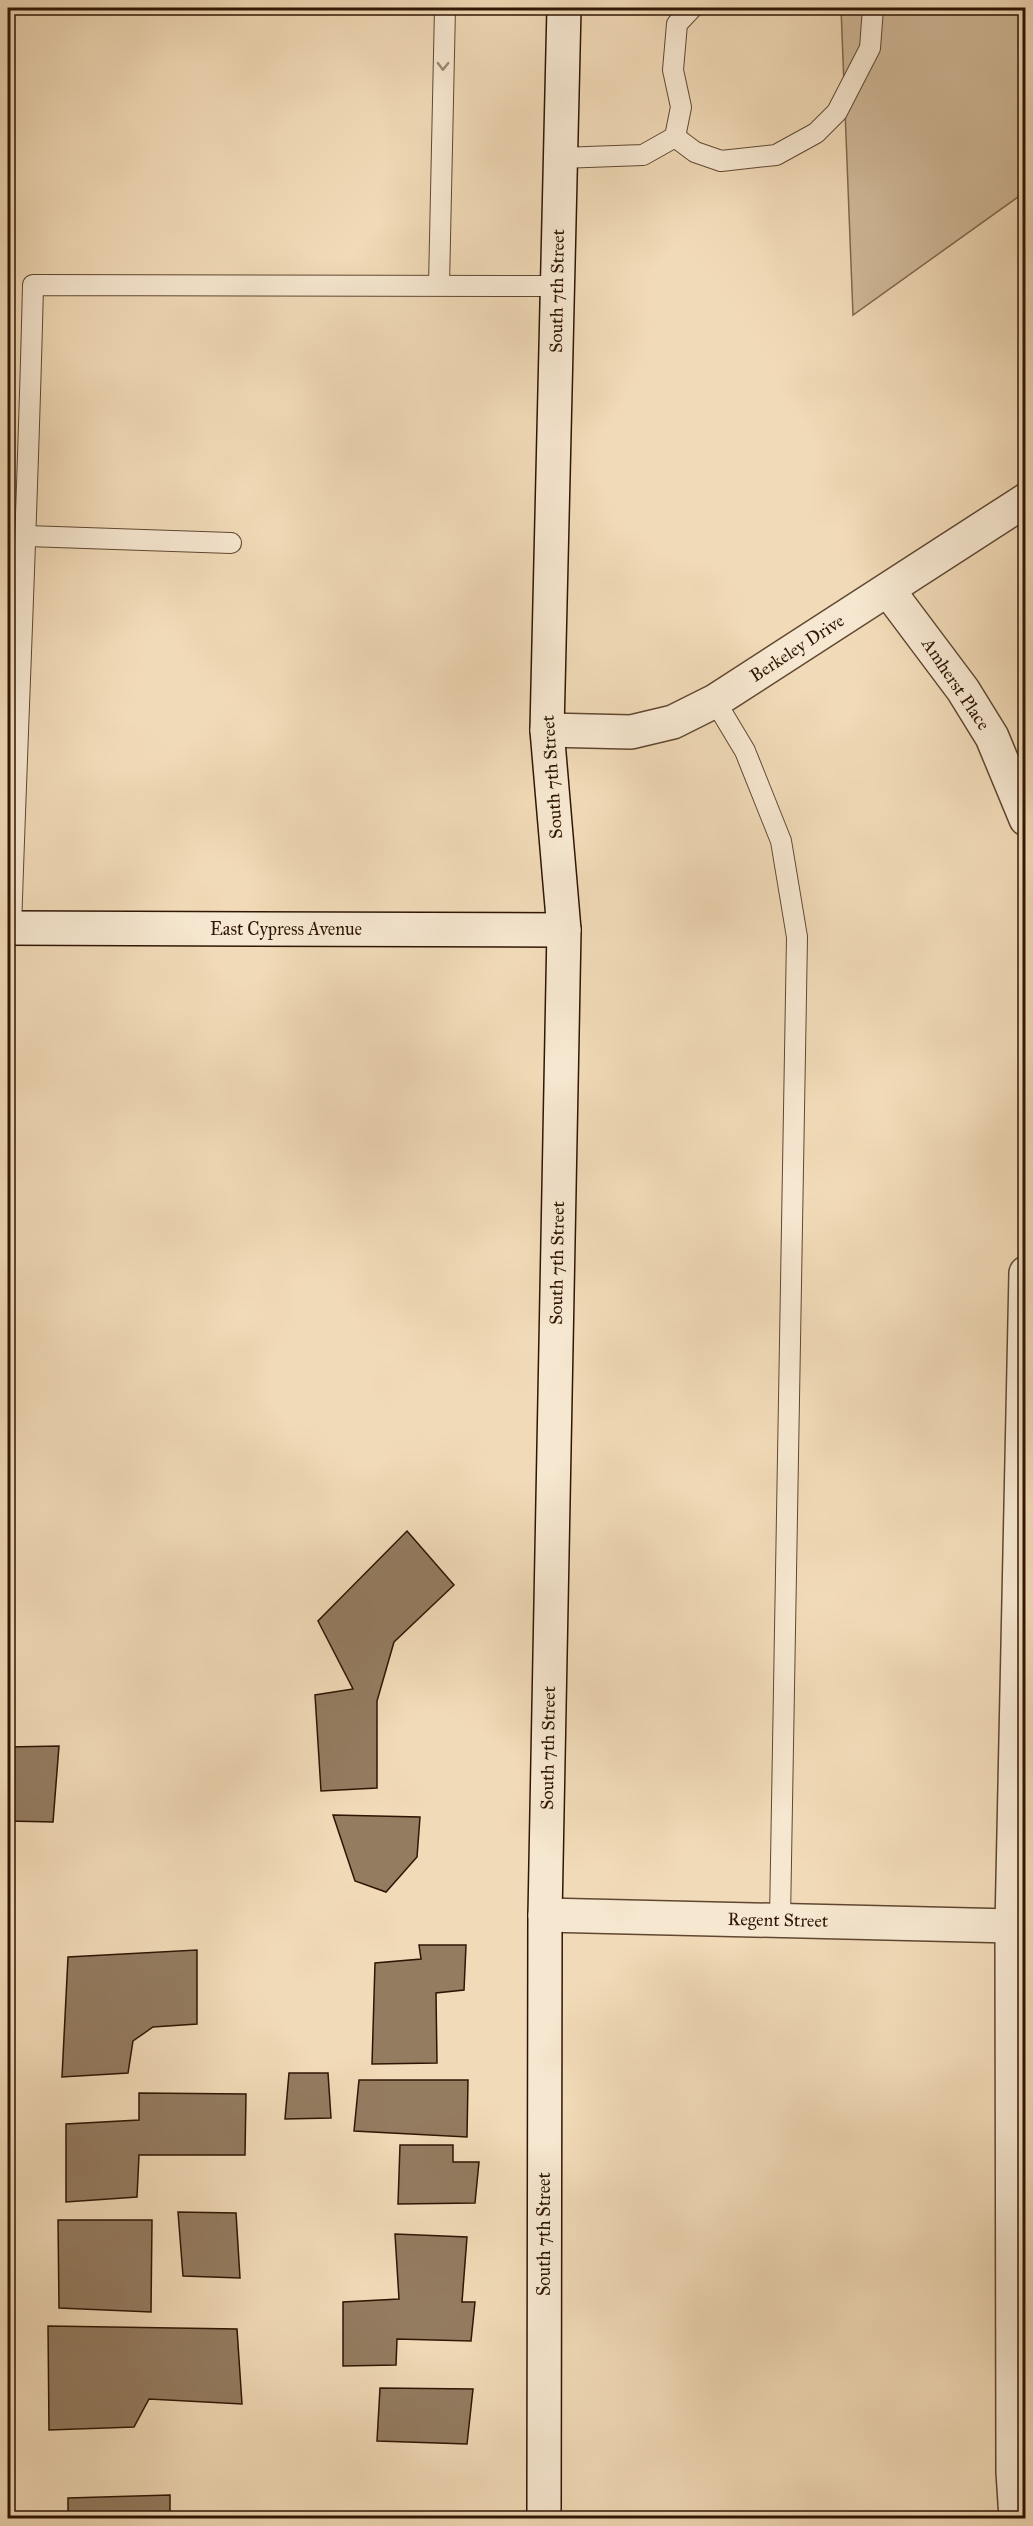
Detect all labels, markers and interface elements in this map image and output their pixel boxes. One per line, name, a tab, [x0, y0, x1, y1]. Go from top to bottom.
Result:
one-way arrow	[437, 61, 450, 70]
street label: South 7th Street	[545, 228, 569, 353]
street label: Berkeley Drive	[746, 609, 848, 687]
street label: Amherst Place	[917, 633, 995, 734]
street label: South 7th Street	[537, 714, 567, 840]
street label: East Cypress Avenue	[210, 918, 362, 940]
street label: South 7th Street	[545, 1200, 569, 1325]
street label: South 7th Street	[536, 1685, 560, 1810]
street label: Regent Street	[728, 1908, 829, 1933]
street label: South 7th Street	[533, 2171, 555, 2296]

